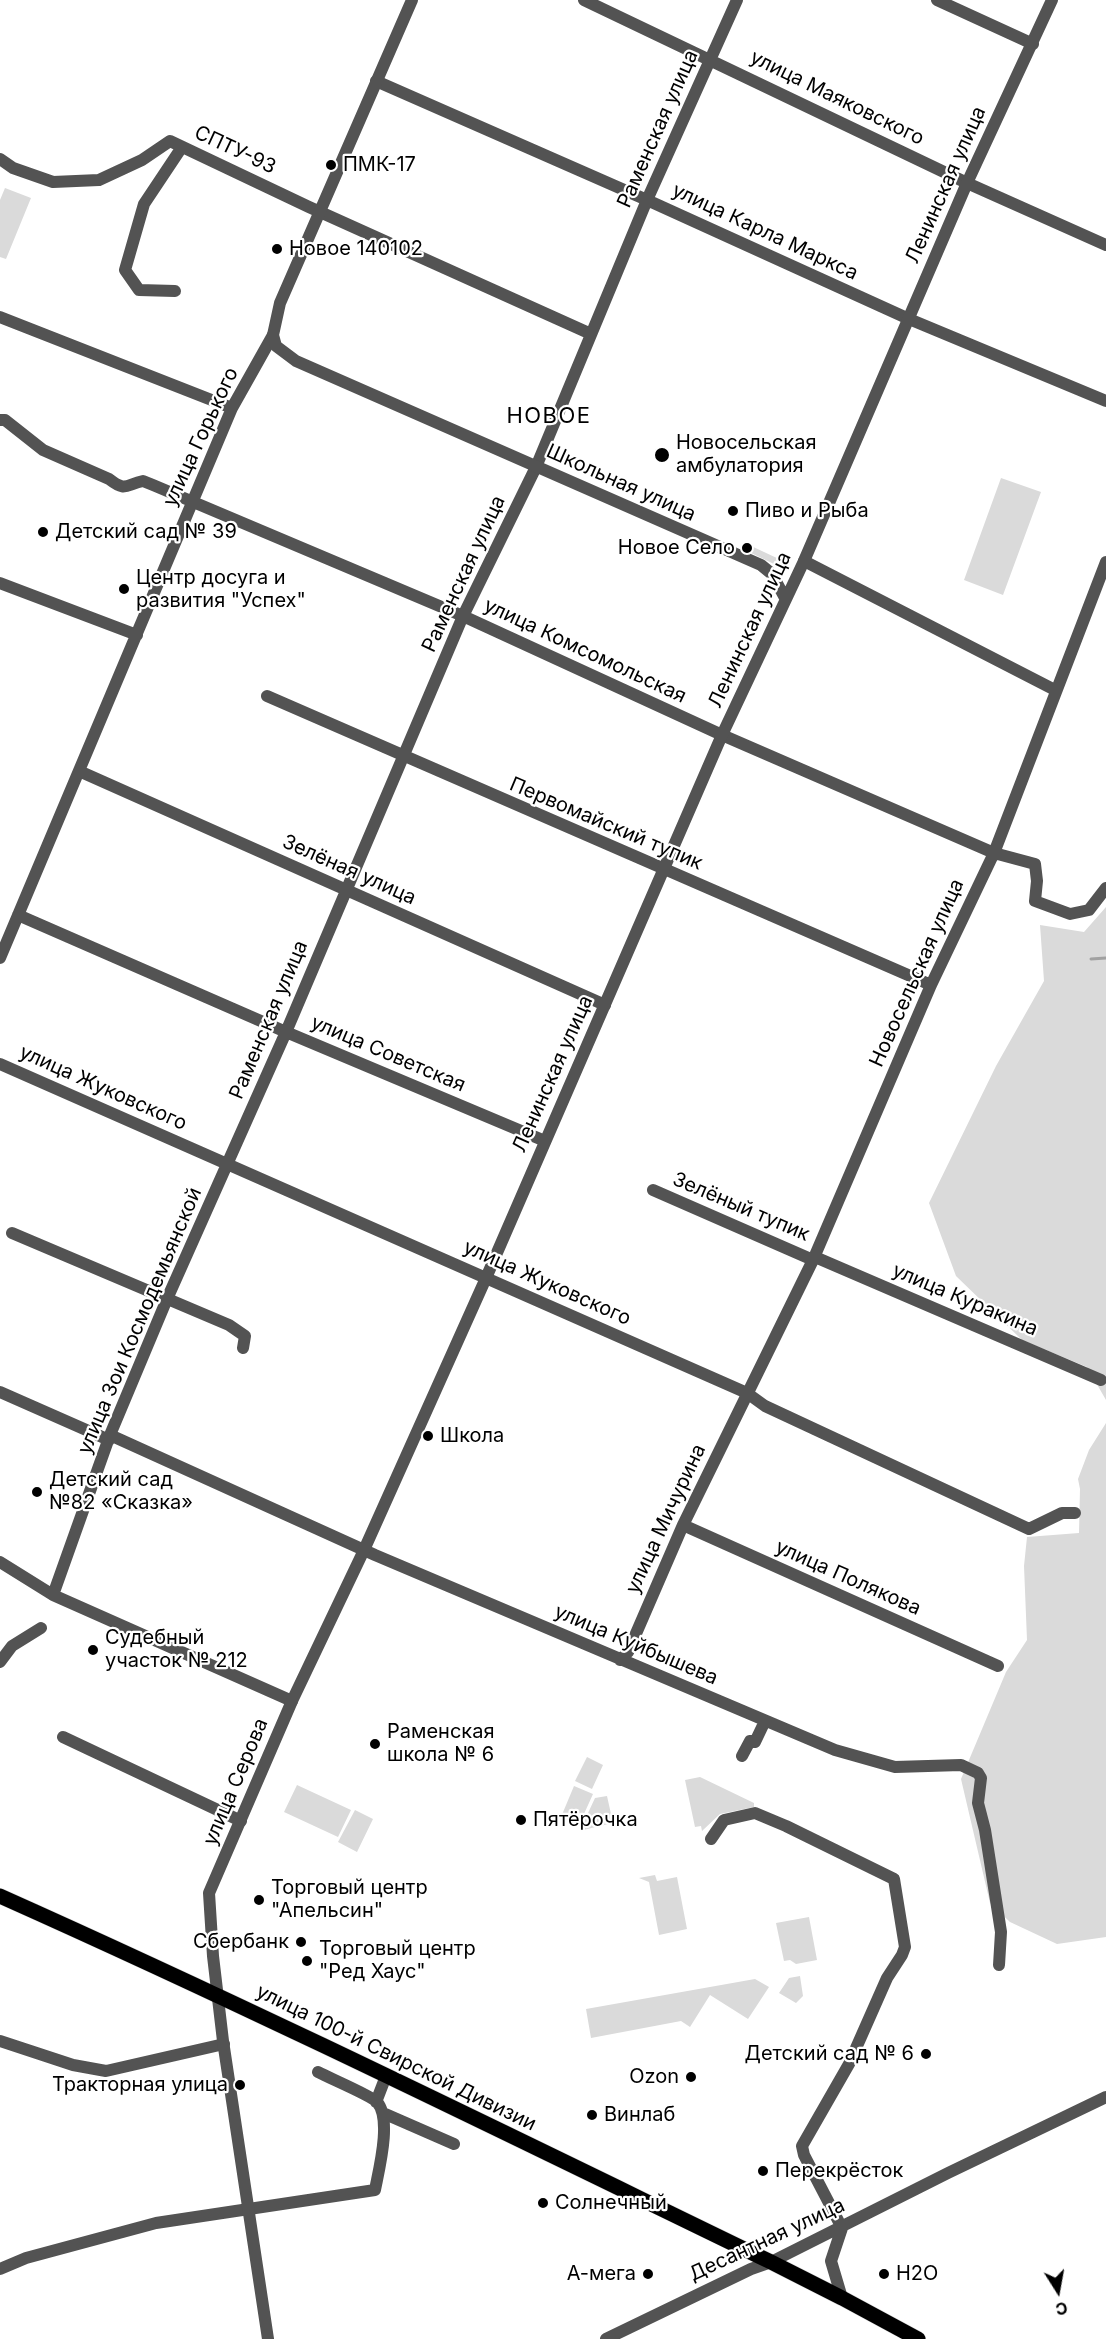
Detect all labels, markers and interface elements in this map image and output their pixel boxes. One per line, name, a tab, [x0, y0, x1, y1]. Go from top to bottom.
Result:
street label: улица Маяковского	[746, 45, 928, 151]
street label: Раменская улица	[612, 46, 704, 212]
street label: Ленинская улица	[901, 103, 991, 267]
street label: СПТУ-93	[190, 121, 280, 179]
place label: ПМК-17	[343, 153, 416, 177]
marker: ПМК-17	[324, 158, 338, 172]
street label: улица Карла Маркса	[668, 178, 862, 286]
place label: Новое 140102	[289, 237, 423, 261]
marker: Новое 140102	[270, 242, 284, 256]
street label: улица Горького	[158, 364, 244, 510]
district label: НОВОЕ	[506, 403, 592, 429]
place label: Новосельская амбулатория	[676, 431, 816, 478]
street label: Школьная улица	[543, 439, 699, 527]
marker: Новосельская амбулатория	[653, 446, 671, 464]
street label: Раменская улица	[417, 492, 511, 656]
place label: Пиво и Рыба	[745, 499, 869, 523]
marker: Пиво и Рыба	[726, 504, 740, 518]
place label: Детский сад № 39	[55, 520, 237, 544]
marker: Детский сад № 39	[36, 525, 50, 539]
place label: Новое Село	[618, 536, 735, 560]
marker: Новое Село	[740, 541, 754, 555]
street label: Ленинская улица	[703, 548, 797, 712]
place label: Центр досуга и развития "Успех"	[136, 566, 306, 613]
marker: Центр досуга и развития "Успех"	[117, 582, 131, 596]
street label: улица Комсомольская	[480, 594, 690, 708]
street label: Первомайский тупик	[506, 772, 706, 876]
street label: Зелёная улица	[278, 830, 420, 910]
street label: Новосельская улица	[865, 875, 969, 1071]
street label: Раменская улица	[225, 937, 313, 1103]
street label: Ленинская улица	[508, 992, 598, 1156]
street label: улица Советская	[307, 1011, 469, 1097]
street label: улица Жуковского	[16, 1040, 190, 1136]
street label: Зелёный тупик	[669, 1167, 813, 1247]
street label: улица Зои Космодемьянской	[73, 1184, 207, 1458]
street label: улица Жуковского	[460, 1235, 634, 1331]
street label: улица Куракина	[889, 1259, 1041, 1341]
place label: Школа	[440, 1424, 504, 1448]
marker: Школа	[421, 1429, 435, 1443]
street label: улица Мичурина	[621, 1441, 711, 1597]
place label: Детский сад №82 «Сказка»	[49, 1468, 193, 1515]
marker: Детский сад №82 «Сказка»	[30, 1485, 44, 1499]
street label: улица Полякова	[771, 1535, 925, 1621]
street label: улица Куйбышева	[551, 1600, 721, 1690]
place label: Судебный участок № 212	[105, 1626, 248, 1673]
marker: Судебный участок № 212	[86, 1643, 100, 1657]
street label: улица Серова	[198, 1715, 274, 1849]
place label: Раменская школа № 6	[387, 1720, 494, 1767]
marker: Раменская школа № 6	[368, 1737, 382, 1751]
place label: Пятёрочка	[533, 1808, 638, 1832]
marker: Пятёрочка	[514, 1813, 528, 1827]
place label: Торговый центр "Апельсин"	[271, 1876, 428, 1923]
marker: Торговый центр "Апельсин"	[252, 1893, 266, 1907]
place label: Сбербанк	[193, 1930, 289, 1954]
marker: Сбербанк	[294, 1935, 308, 1949]
place label: Торговый центр "Ред Хаус"	[319, 1937, 476, 1984]
marker: Торговый центр "Ред Хаус"	[300, 1954, 314, 1968]
street label: улица 100-й Свирской Дивизии	[252, 1980, 540, 2136]
place label: Детский сад № 6	[745, 2042, 914, 2066]
marker: Детский сад № 6	[919, 2047, 933, 2061]
place label: Ozon	[629, 2065, 679, 2089]
marker: Ozon	[684, 2070, 698, 2084]
place label: Тракторная улица	[52, 2073, 228, 2097]
marker: Тракторная улица	[233, 2078, 247, 2092]
place label: Винлаб	[604, 2103, 675, 2127]
marker: Винлаб	[585, 2108, 599, 2122]
place label: Перекрёсток	[775, 2159, 903, 2183]
marker: Перекрёсток	[756, 2164, 770, 2178]
place label: Солнечный	[555, 2191, 667, 2215]
street label: Десантная улица	[685, 2193, 849, 2287]
marker: Солнечный	[536, 2196, 550, 2210]
north arrow	[1028, 2261, 1088, 2321]
place label: А-мега	[567, 2262, 636, 2286]
place label: H2O	[896, 2262, 938, 2286]
marker: А-мега	[641, 2267, 655, 2281]
marker: H2O	[877, 2267, 891, 2281]
text: С	[1054, 2298, 1069, 2320]

